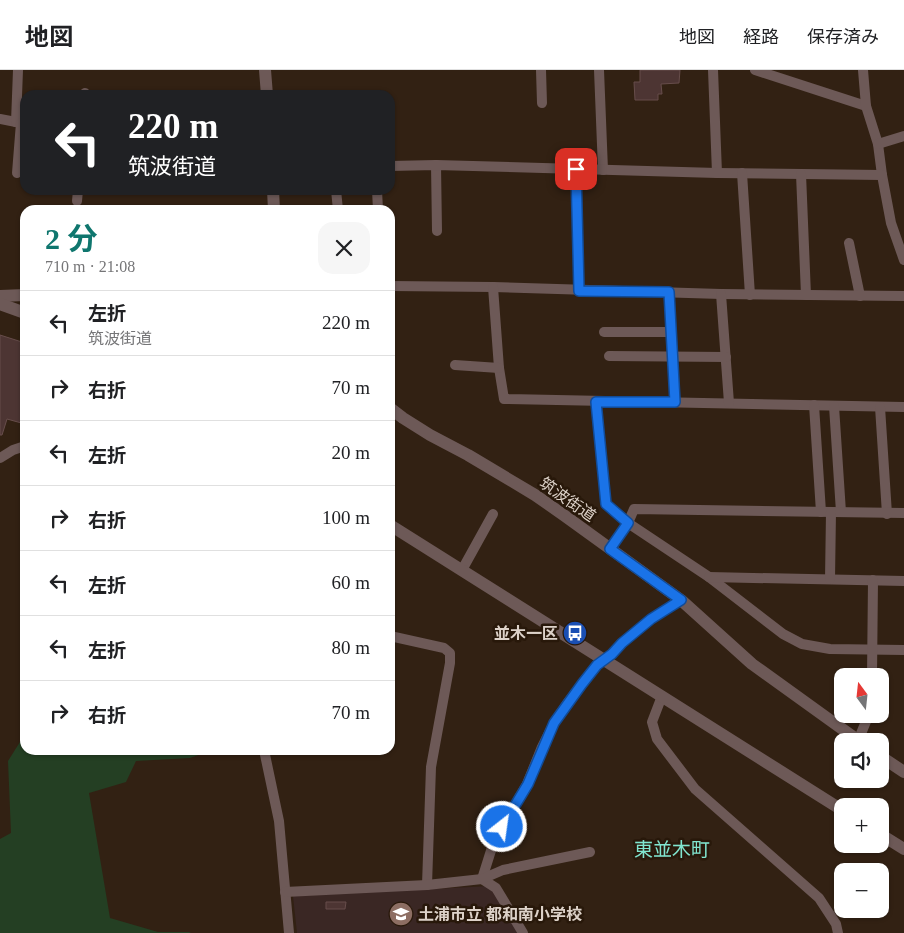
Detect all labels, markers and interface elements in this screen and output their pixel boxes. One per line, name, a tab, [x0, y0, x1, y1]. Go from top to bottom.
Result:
text: 地図	[25, 24, 73, 50]
text: 地図	[679, 27, 715, 47]
text: 経路	[743, 27, 779, 47]
text: 保存済み	[807, 27, 879, 47]
text: 220 m	[128, 107, 218, 146]
icon: left	[45, 110, 110, 175]
pin	[555, 148, 597, 190]
text: 筑波街道	[128, 154, 216, 179]
icon: arrive	[562, 155, 590, 183]
text: 2 分	[45, 222, 98, 255]
button: close	[318, 222, 370, 274]
text: 710 m · 21:08	[45, 258, 135, 275]
text: 左折	[88, 303, 126, 324]
icon: left	[45, 309, 73, 337]
text: 220 m	[322, 312, 370, 333]
text: 筑波街道	[88, 330, 152, 347]
icon: right	[45, 374, 73, 402]
text: 70 m	[331, 377, 370, 398]
text: 右折	[88, 380, 126, 401]
icon: left	[45, 439, 73, 467]
text: 20 m	[331, 442, 370, 463]
text: 左折	[88, 445, 126, 466]
street label: 筑波街道	[537, 474, 599, 525]
icon: right	[45, 504, 73, 532]
text: 100 m	[322, 507, 370, 528]
text: 右折	[88, 510, 126, 531]
icon: left	[45, 569, 73, 597]
text: 60 m	[331, 572, 370, 593]
text: 左折	[88, 575, 126, 596]
bus stop icon: 並木一区	[562, 620, 588, 646]
place label: 並木一区	[494, 625, 558, 642]
icon: left	[45, 634, 73, 662]
text: 80 m	[331, 637, 370, 658]
text: 左折	[88, 640, 126, 661]
north arrow	[834, 668, 889, 722]
map controls	[834, 668, 889, 918]
icon: right	[45, 699, 73, 727]
text: 70 m	[331, 702, 370, 723]
text: 右折	[88, 705, 126, 726]
button: sound	[834, 733, 889, 788]
button: +	[834, 798, 889, 853]
position arrow	[475, 800, 527, 852]
district label: 東並木町	[634, 839, 710, 860]
button: −	[834, 863, 889, 918]
school or university icon: 土浦市立 都和南小学校	[388, 901, 414, 927]
place label: 土浦市立 都和南小学校	[418, 905, 582, 923]

